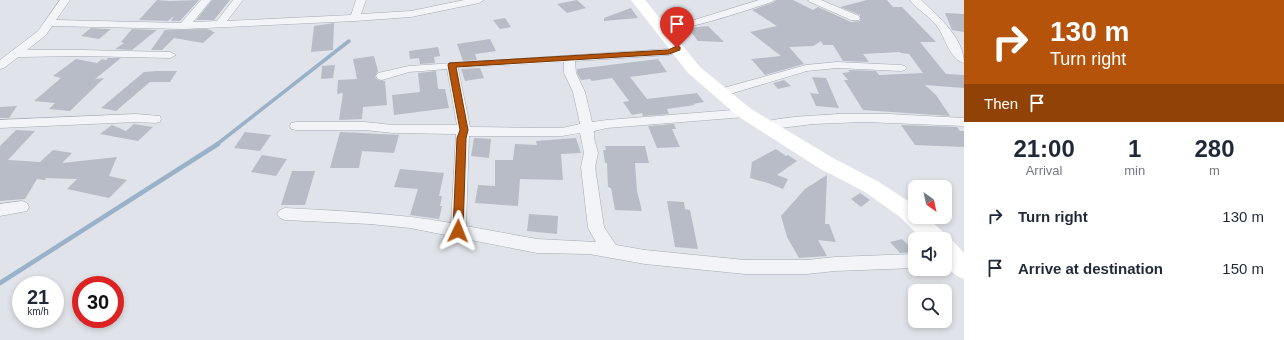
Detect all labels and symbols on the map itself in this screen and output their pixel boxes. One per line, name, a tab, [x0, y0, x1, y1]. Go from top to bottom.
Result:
pin	[660, 7.0, 694, 48]
north arrow	[908, 180, 952, 224]
position arrow	[437, 210, 479, 252]
speed limit sign: 30	[72, 276, 124, 328]

